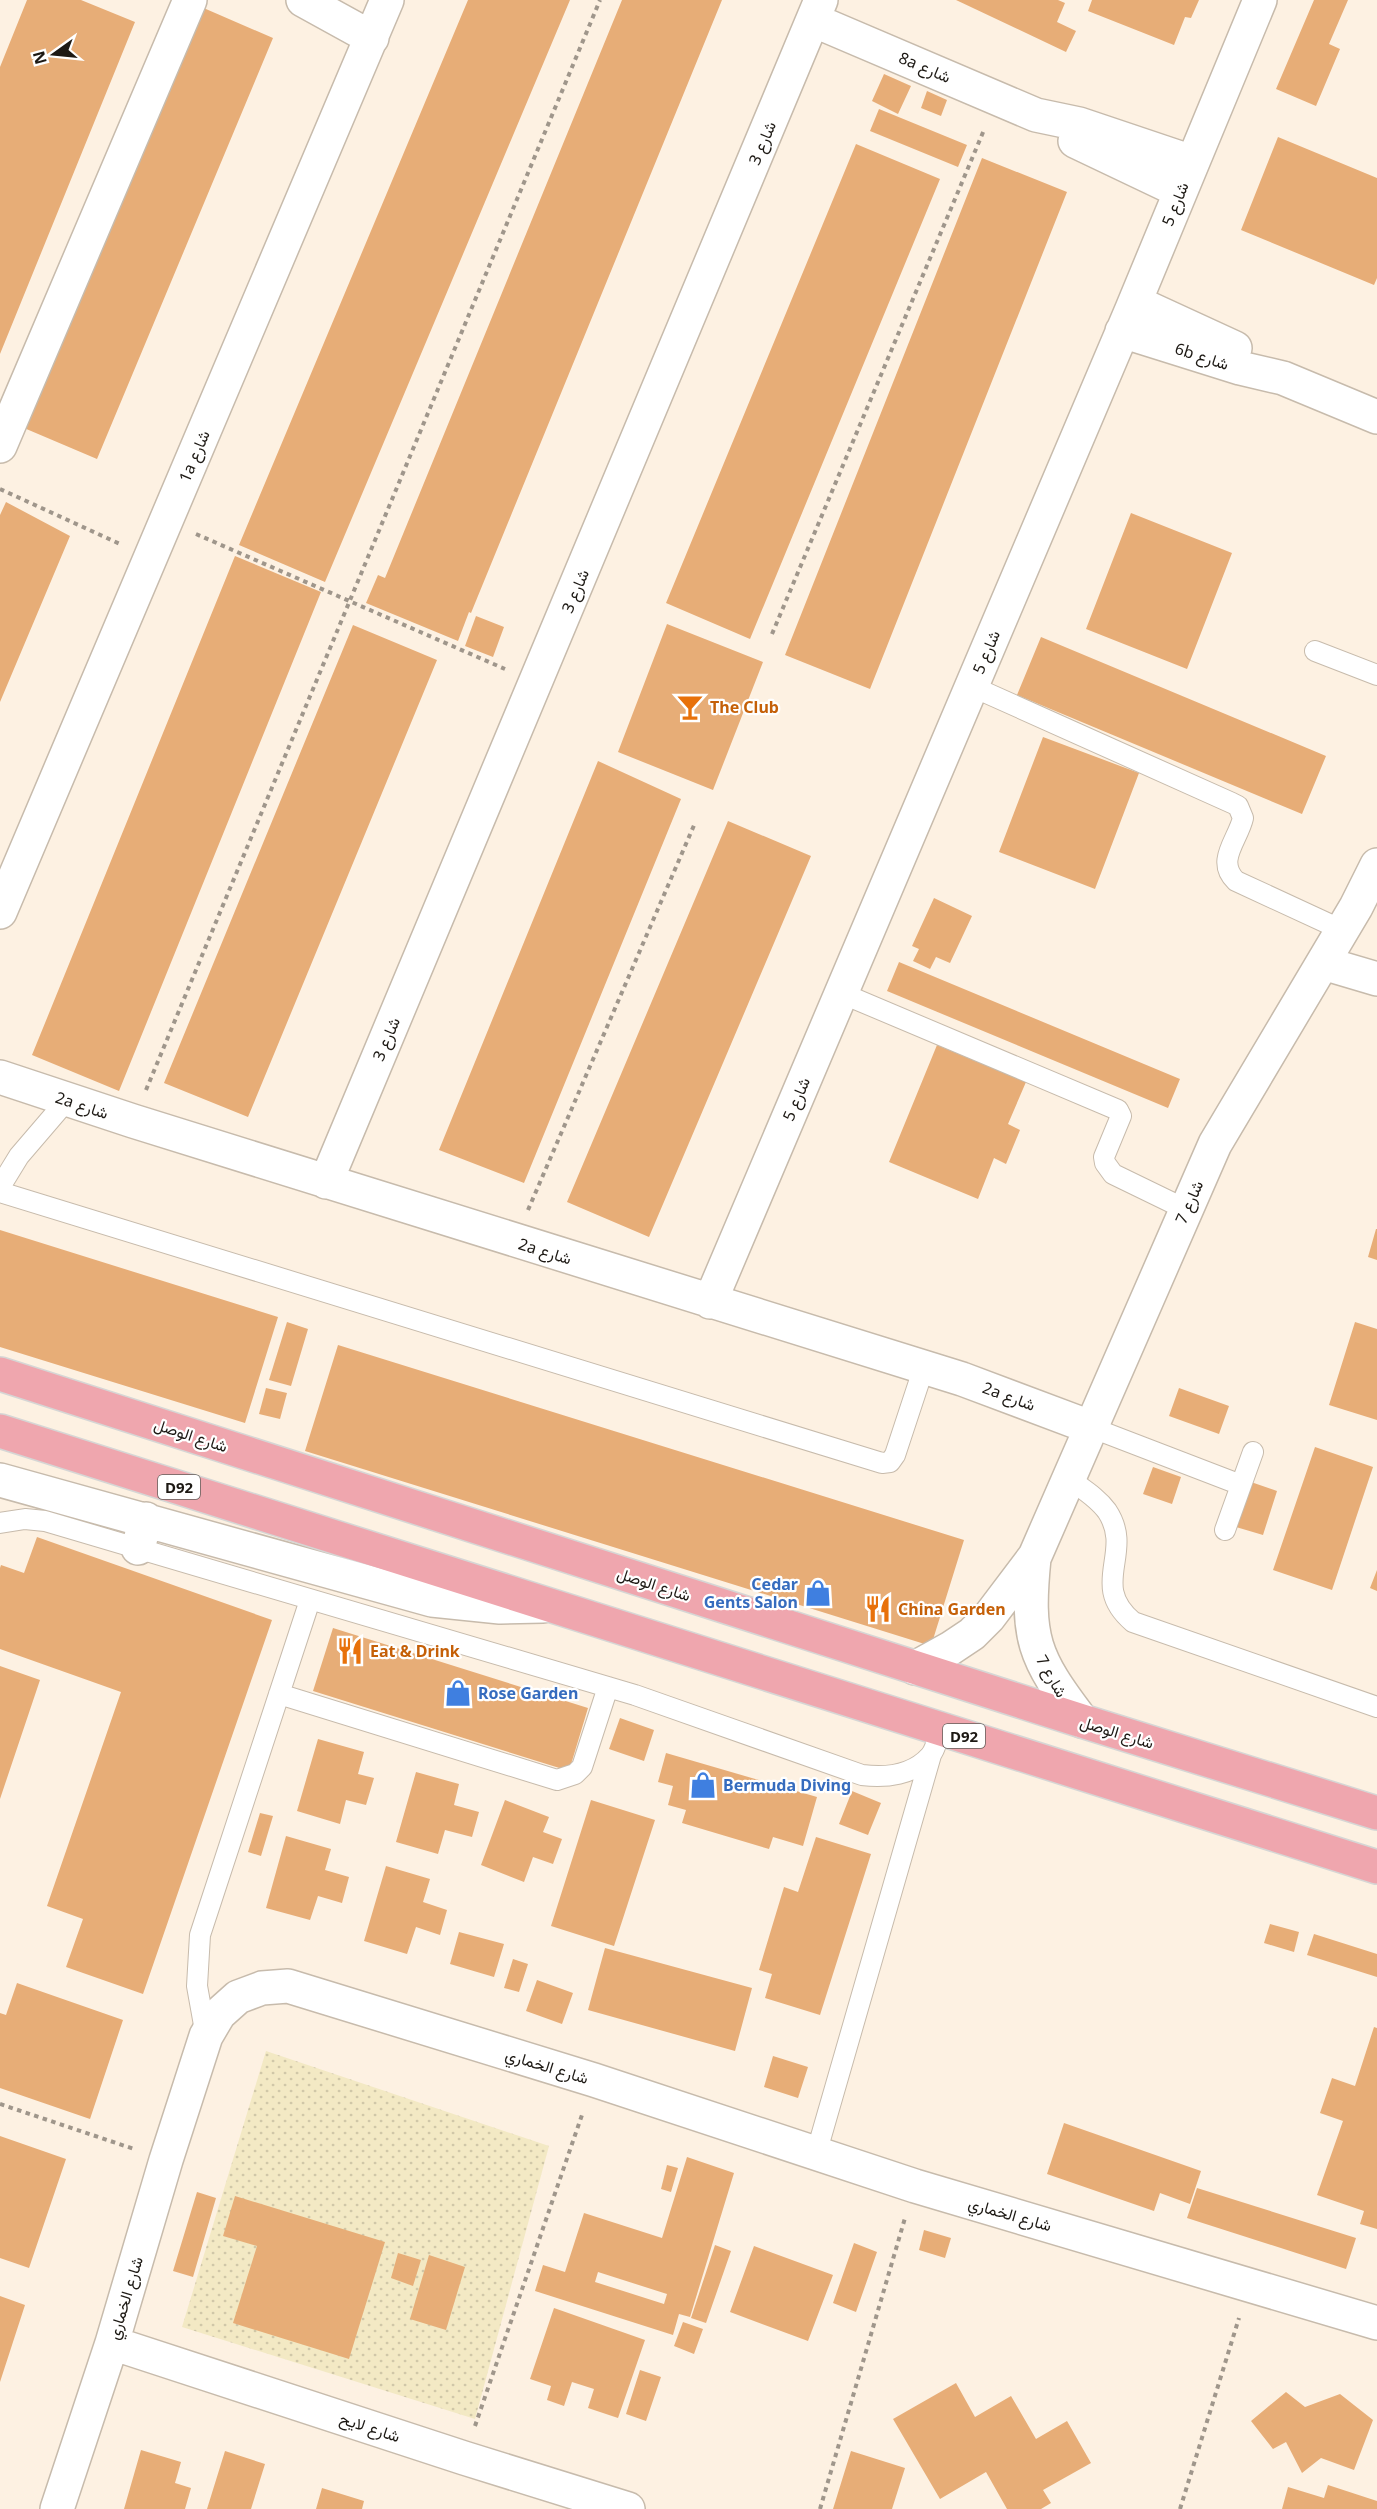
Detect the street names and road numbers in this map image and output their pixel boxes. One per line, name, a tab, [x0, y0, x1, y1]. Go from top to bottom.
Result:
street label: 8a شارع	[895, 46, 954, 89]
street label: شارع 3	[743, 118, 782, 169]
street label: شارع 5	[1156, 179, 1195, 230]
street label: 6b شارع	[1172, 337, 1232, 376]
street label: 1a شارع	[173, 427, 216, 486]
street label: شارع 3	[556, 566, 595, 617]
street label: شارع 5	[967, 627, 1006, 678]
street label: شارع 3	[367, 1014, 406, 1065]
street label: شارع 5	[777, 1074, 816, 1125]
street label: 2a شارع	[52, 1086, 111, 1125]
street label: شارع 7	[1170, 1177, 1209, 1228]
street label: 2a شارع	[515, 1233, 574, 1270]
street label: 2a شارع	[979, 1376, 1038, 1417]
street label: شارع الوصل	[151, 1413, 230, 1458]
road number: D92	[158, 1475, 200, 1499]
street label: شارع الوصل	[614, 1562, 693, 1607]
street label: شارع 7	[1030, 1651, 1073, 1702]
street label: شارع الوصل	[1077, 1710, 1157, 1755]
road number: D92	[943, 1724, 985, 1748]
street label: شارع الخماري	[502, 2043, 591, 2092]
street label: شارع الخماري	[965, 2192, 1054, 2239]
street label: شارع الخماري	[102, 2254, 151, 2343]
street label: شارع لايح	[337, 2407, 403, 2448]

